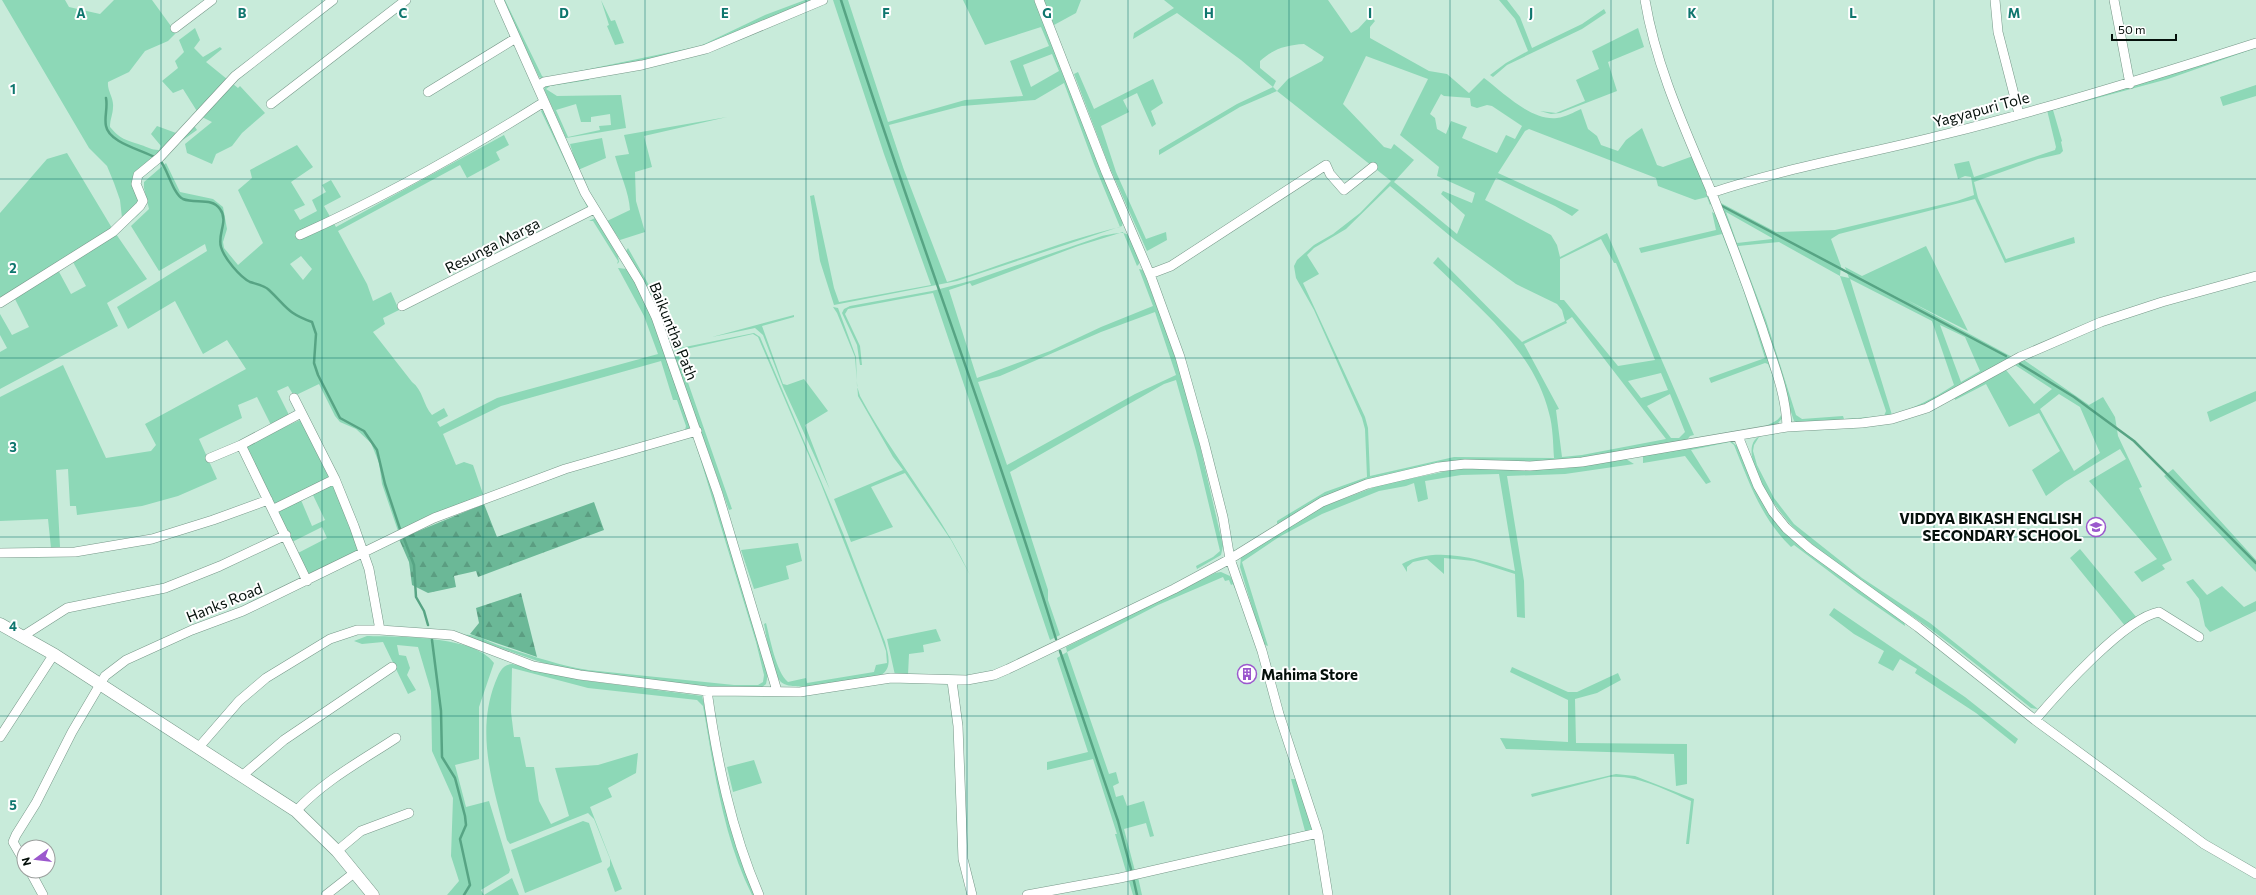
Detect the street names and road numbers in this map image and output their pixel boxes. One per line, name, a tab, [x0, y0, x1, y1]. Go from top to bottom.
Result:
street label: Yagyapuri Tole	[1931, 87, 2031, 130]
street label: Resunga Marga	[442, 213, 542, 277]
street label: Baikuntha Path	[646, 279, 702, 383]
street label: Hanks Road	[183, 579, 265, 625]

